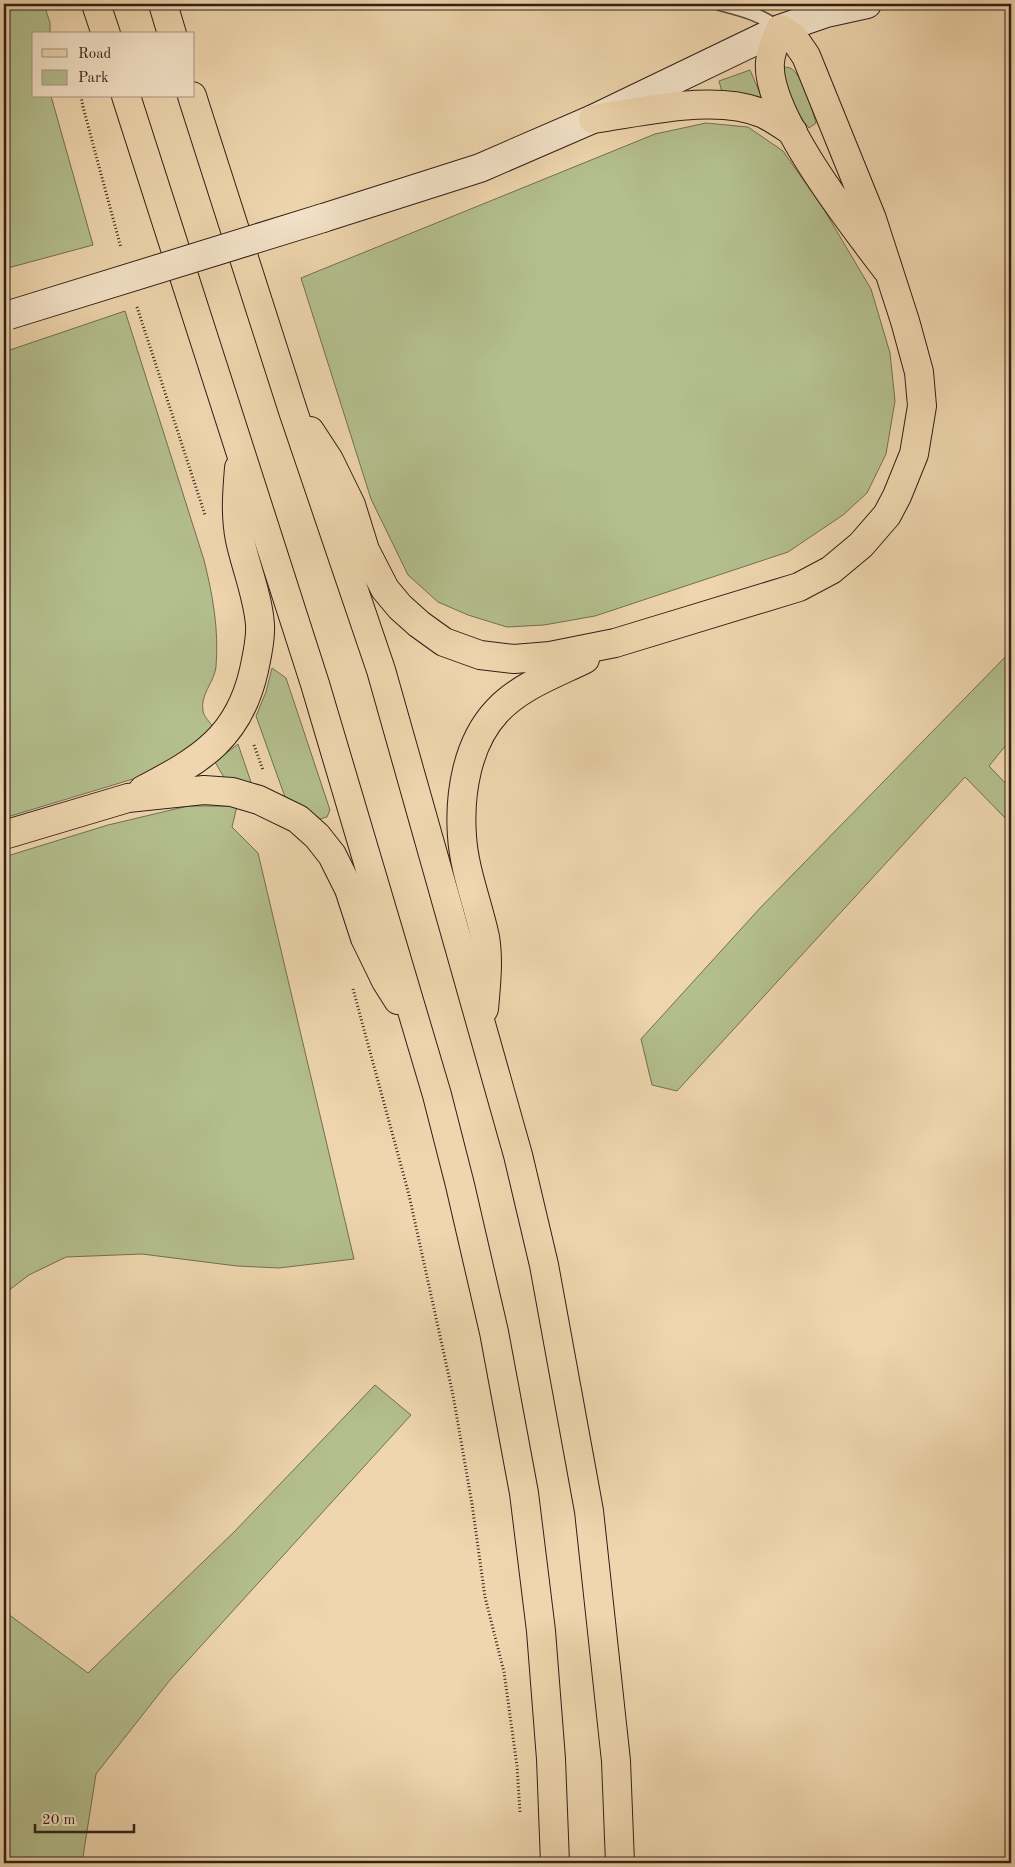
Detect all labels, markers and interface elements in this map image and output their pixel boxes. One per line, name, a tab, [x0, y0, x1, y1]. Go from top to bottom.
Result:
legend	[32, 32, 195, 98]
text: Road	[78, 47, 112, 62]
text: Park	[78, 71, 109, 86]
scale bar	[35, 1802, 134, 1834]
text: 20 m	[42, 1813, 76, 1828]

